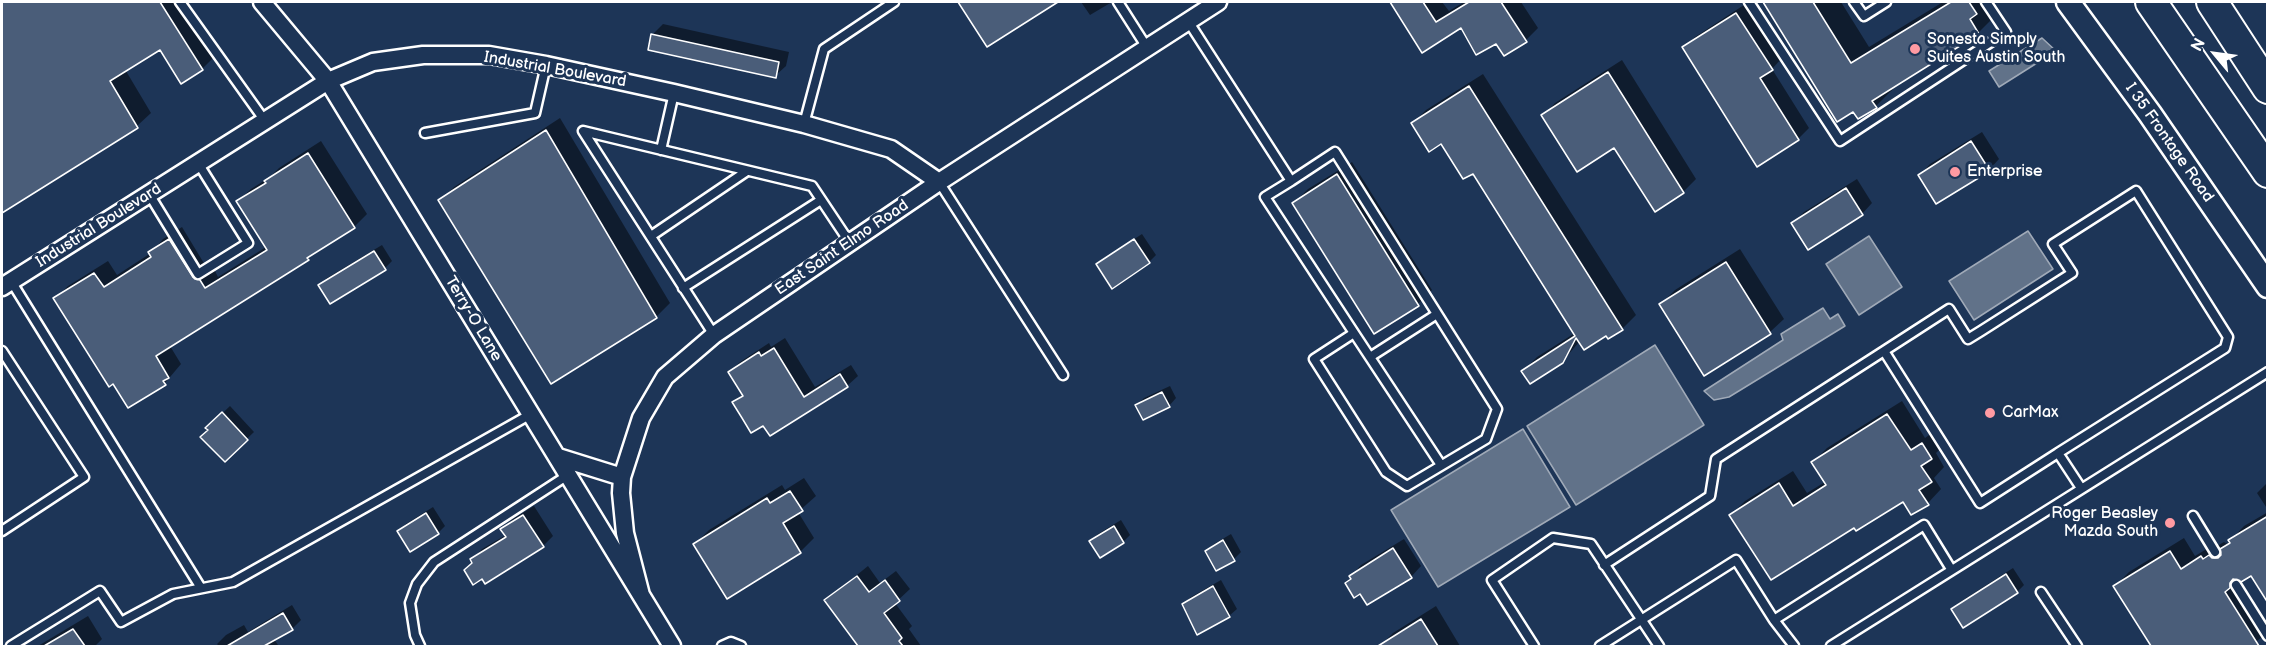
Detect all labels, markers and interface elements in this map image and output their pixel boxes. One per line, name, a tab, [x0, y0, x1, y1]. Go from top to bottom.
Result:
north arrow	[2185, 24, 2245, 84]
place label: Sonesta Simply Suites Austin South	[1927, 30, 2065, 68]
text: N	[2188, 35, 2210, 55]
marker: Sonesta Simply Suites Austin South	[1908, 42, 1922, 56]
street label: Industrial Boulevard	[482, 48, 628, 92]
street label: I 35 Frontage Road	[2121, 80, 2217, 206]
place label: Enterprise	[1967, 162, 2042, 182]
marker: Enterprise	[1948, 165, 1962, 179]
street label: Industrial Boulevard	[33, 180, 165, 272]
street label: East Saint Elmo Road	[772, 196, 912, 300]
street label: Terry-O Lane	[440, 273, 506, 365]
place label: CarMax	[2002, 403, 2059, 423]
marker: CarMax	[1983, 406, 1997, 420]
place label: Roger Beasley Mazda South	[2051, 504, 2158, 542]
marker: Roger Beasley Mazda South	[2163, 516, 2177, 530]

